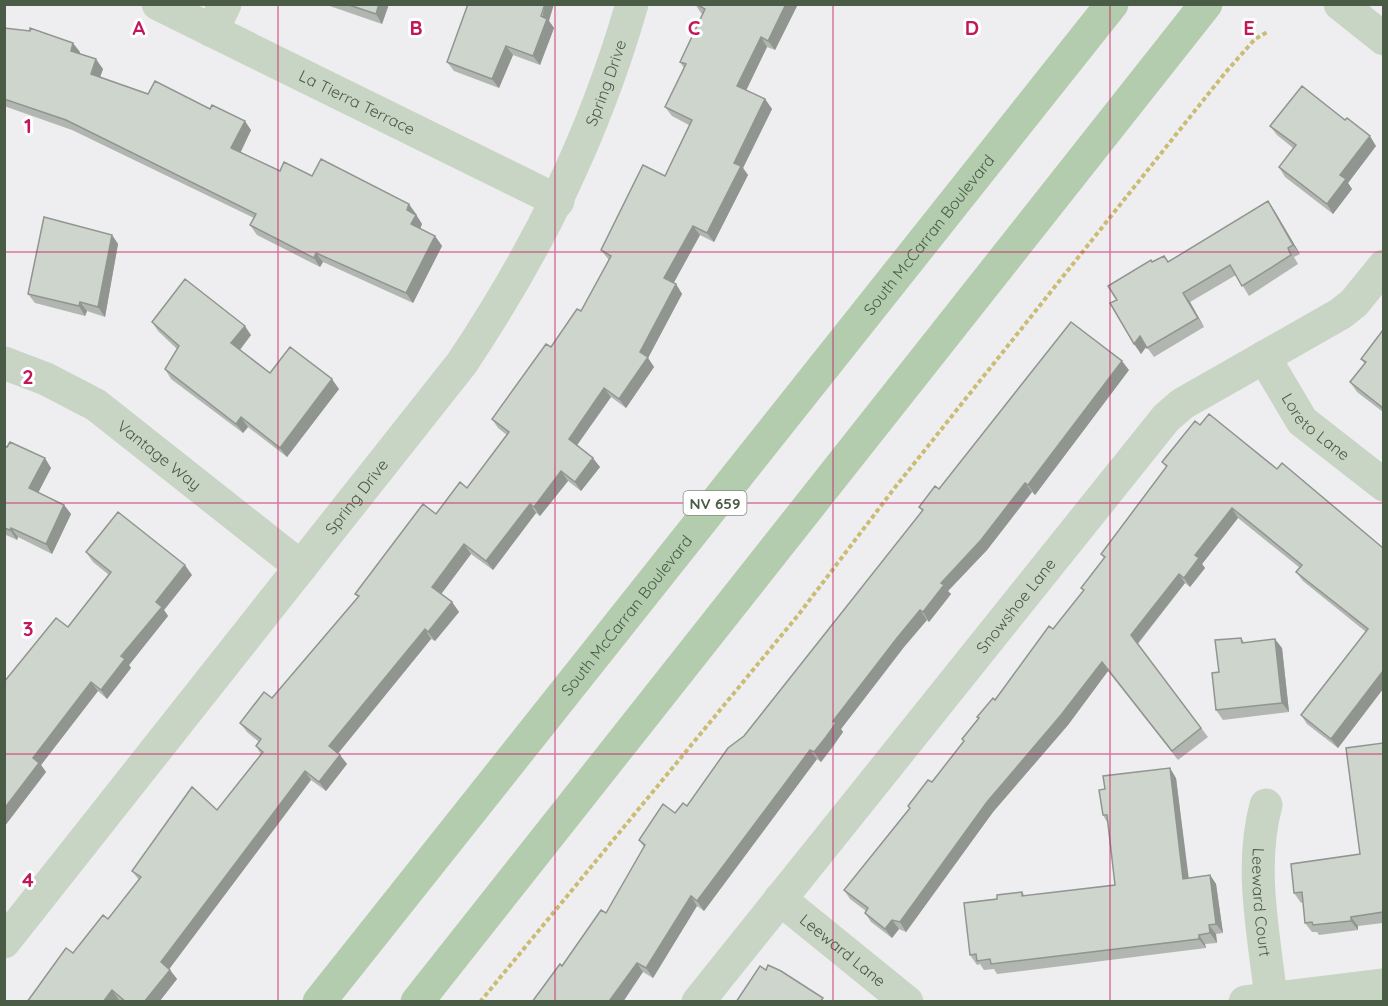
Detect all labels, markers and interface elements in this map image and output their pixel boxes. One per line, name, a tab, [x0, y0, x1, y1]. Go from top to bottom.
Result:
text: A	[133, 15, 146, 40]
text: B	[409, 15, 423, 40]
text: C	[688, 15, 701, 40]
text: D	[965, 15, 979, 40]
text: E	[1243, 15, 1255, 40]
street label: Spring Drive	[581, 37, 630, 129]
street label: La Tierra Terrace	[296, 65, 419, 139]
text: 1	[24, 113, 32, 138]
street label: South McCarran Boulevard	[859, 151, 998, 319]
text: 2	[22, 364, 34, 389]
street label: Loreto Lane	[1278, 389, 1354, 465]
street label: Vantage Way	[113, 416, 205, 494]
street label: Spring Drive	[320, 455, 392, 538]
road number: NV 659	[684, 491, 746, 515]
street label: South McCarran Boulevard	[557, 531, 696, 699]
street label: Snowshoe Lane	[972, 554, 1060, 657]
text: 3	[23, 616, 33, 641]
street label: Leeward Court	[1248, 847, 1276, 958]
text: 4	[22, 867, 34, 892]
street label: Leeward Lane	[796, 909, 890, 991]

